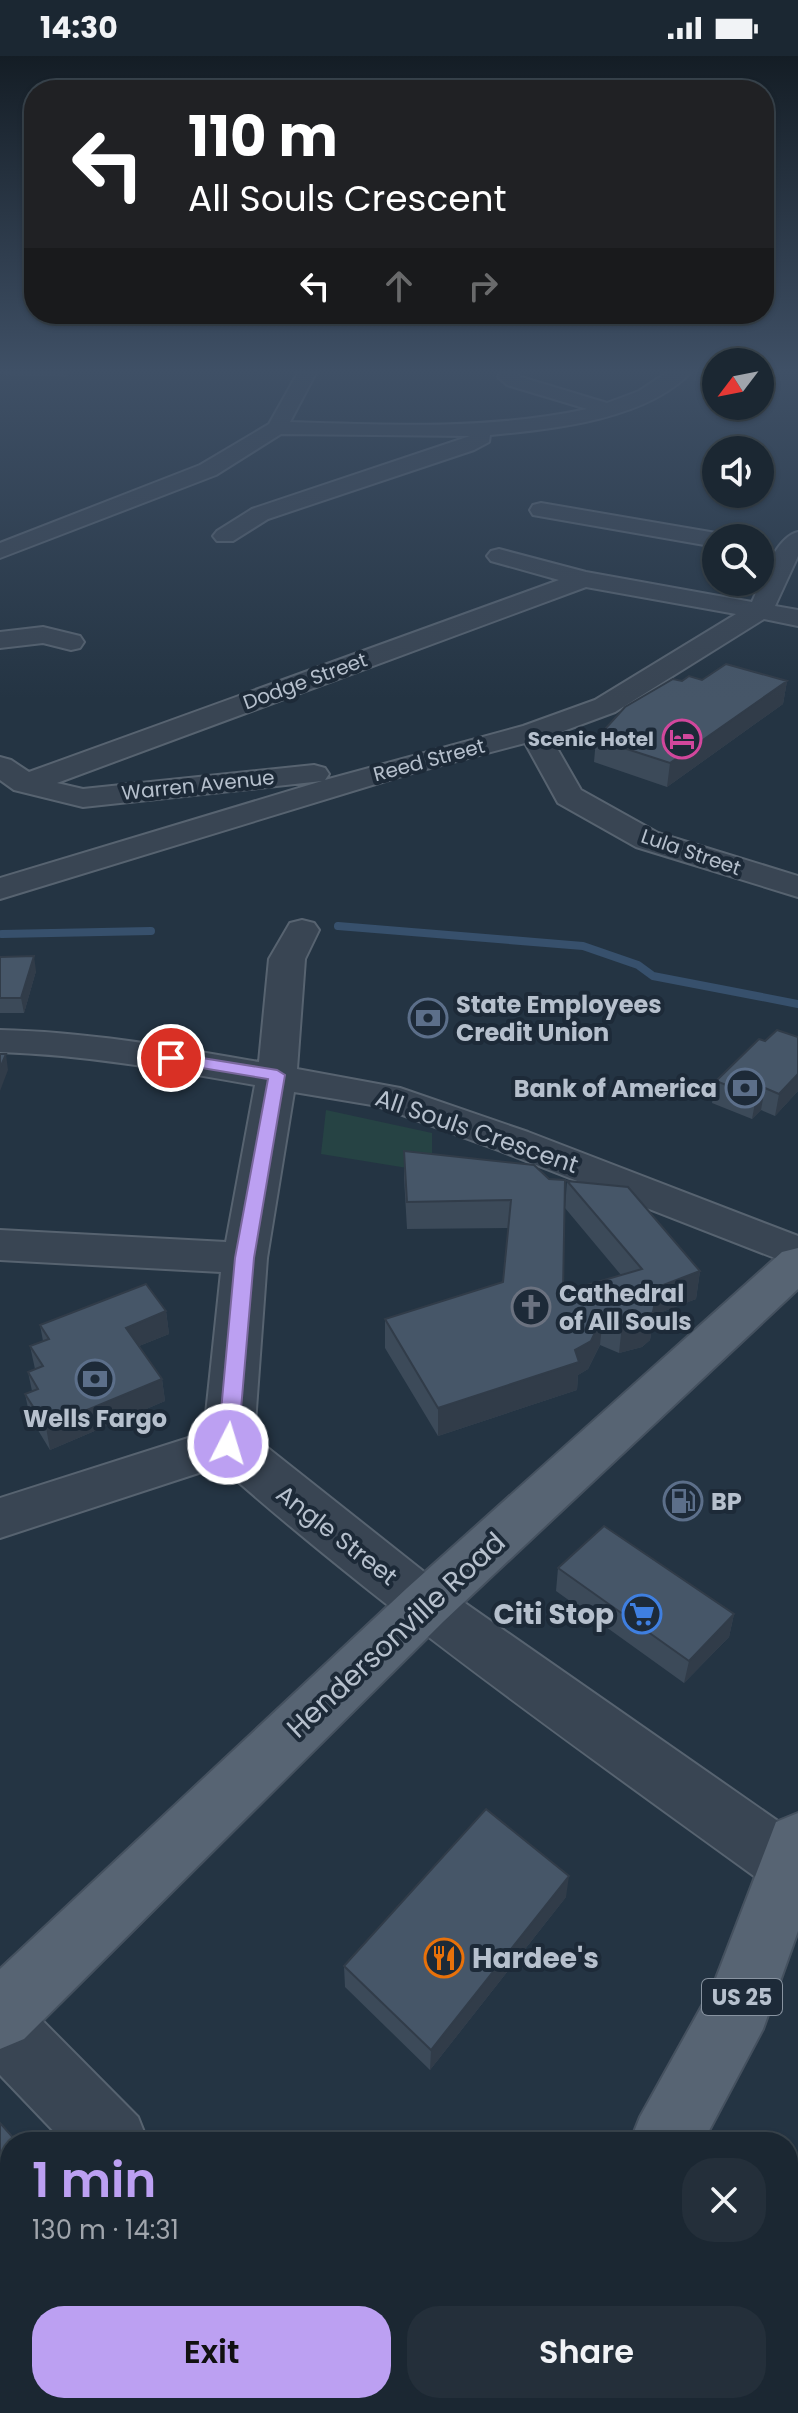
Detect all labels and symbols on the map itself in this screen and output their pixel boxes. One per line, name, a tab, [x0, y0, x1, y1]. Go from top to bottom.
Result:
north arrow	[702, 348, 774, 420]
street label: Dodge Street	[239, 646, 371, 716]
hotel icon: Scenic Hotel	[661, 718, 703, 760]
place label: Scenic Hotel	[528, 725, 654, 753]
street label: Reed Street	[370, 732, 488, 788]
street label: Warren Avenue	[120, 763, 276, 807]
street label: Lula Street	[637, 822, 745, 882]
place label: State Employees Credit Union	[456, 988, 662, 1049]
bank icon: State Employees Credit Union	[407, 997, 449, 1039]
pin	[137, 1024, 205, 1092]
bank icon: Bank of America	[724, 1067, 766, 1109]
place label: Bank of America	[514, 1072, 717, 1105]
street label: All Souls Crescent	[371, 1081, 583, 1181]
place label: Cathedral of All Souls	[559, 1277, 692, 1338]
church icon: Cathedral of All Souls	[510, 1286, 552, 1328]
bank icon: Wells Fargo	[74, 1358, 116, 1400]
place label: Wells Fargo	[23, 1402, 167, 1435]
position arrow	[186, 1402, 270, 1486]
street label: Angle Street	[270, 1477, 404, 1593]
fuel station icon: BP	[662, 1480, 704, 1522]
place label: BP	[711, 1485, 742, 1518]
street label: Hendersonville Road	[278, 1523, 514, 1747]
supermarket icon: Citi Stop	[621, 1593, 663, 1635]
place label: Citi Stop	[493, 1595, 614, 1634]
restaurant icon: Hardee's	[423, 1937, 465, 1979]
place label: Hardee's	[472, 1939, 599, 1978]
road number: US 25	[702, 1979, 782, 2015]

